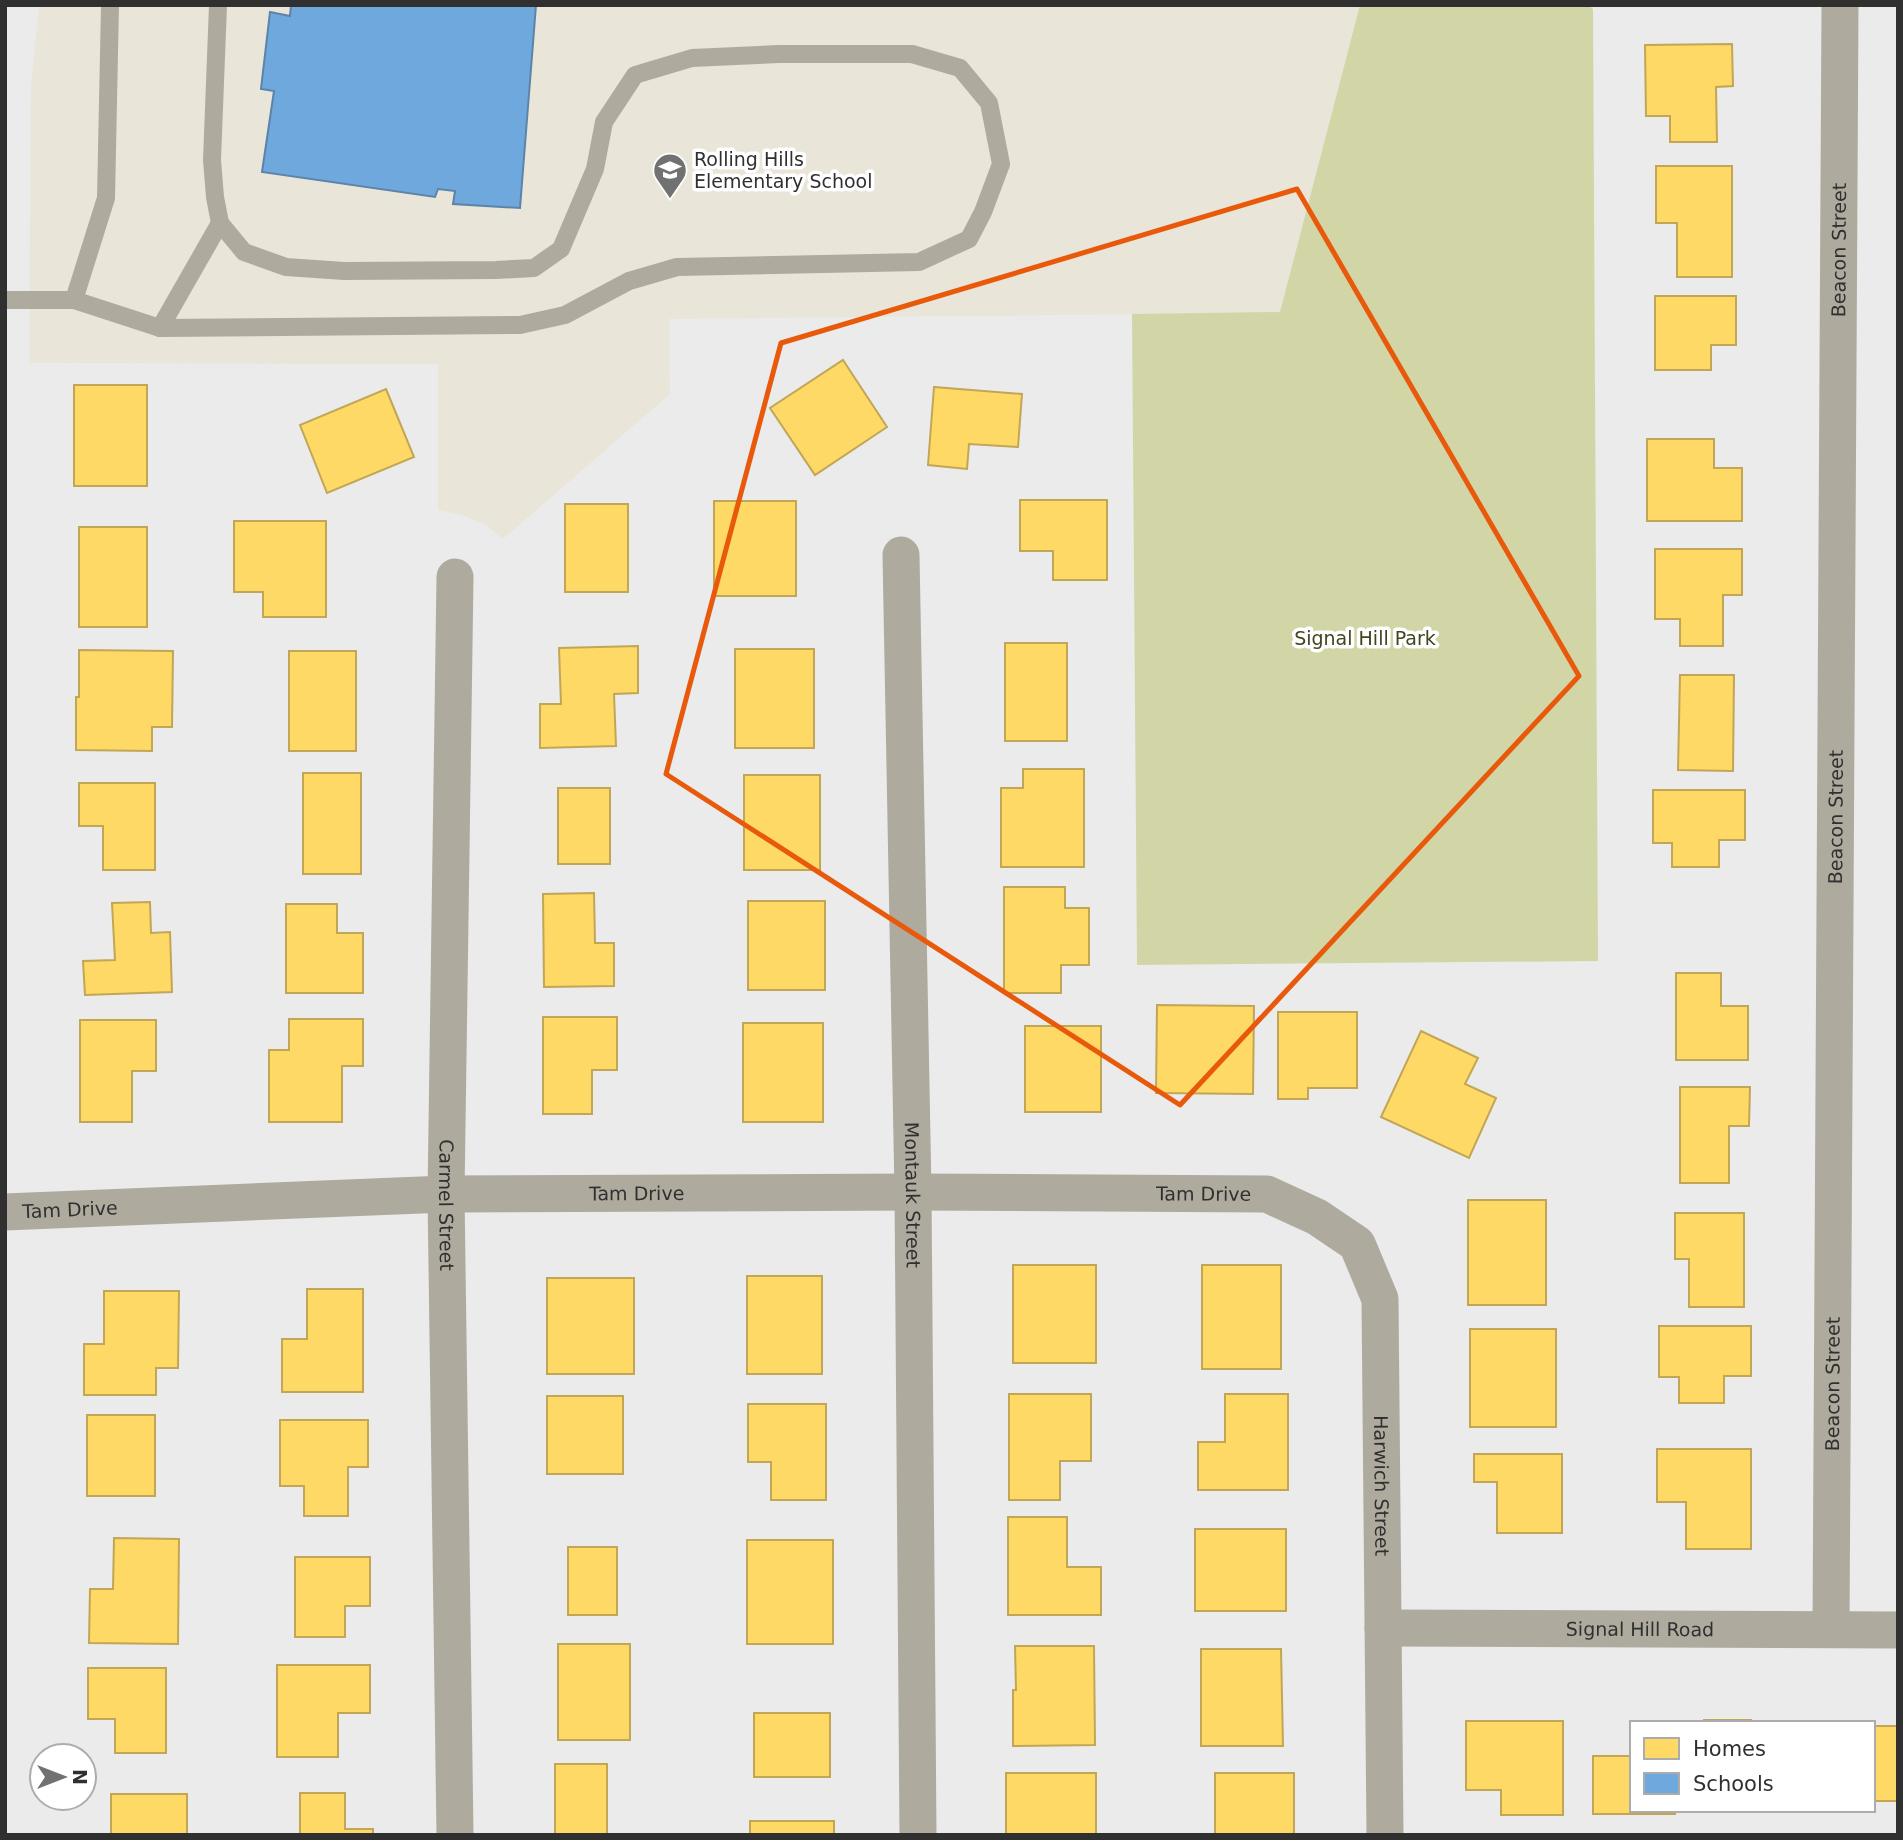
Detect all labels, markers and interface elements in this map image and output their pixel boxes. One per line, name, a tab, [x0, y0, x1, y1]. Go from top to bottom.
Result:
place label: Rolling Hills Elementary School	[694, 148, 872, 192]
school or university icon: Rolling Hills Elementary School	[651, 151, 689, 200]
street label: Beacon Street	[1827, 183, 1850, 317]
park label: Signal Hill Park	[1294, 627, 1436, 649]
street label: Beacon Street	[1824, 750, 1847, 884]
street label: Montauk Street	[901, 1122, 925, 1268]
street label: Carmel Street	[435, 1139, 458, 1271]
street label: Tam Drive	[588, 1182, 684, 1204]
street label: Tam Drive	[1155, 1182, 1251, 1205]
street label: Tam Drive	[21, 1196, 118, 1222]
street label: Beacon Street	[1821, 1317, 1844, 1451]
street label: Harwich Street	[1370, 1415, 1393, 1556]
street label: Signal Hill Road	[1566, 1618, 1714, 1640]
legend	[1630, 1721, 1875, 1812]
text: Homes	[1693, 1737, 1766, 1761]
north arrow	[28, 1742, 98, 1812]
text: N	[69, 1769, 91, 1785]
text: Schools	[1693, 1772, 1774, 1796]

